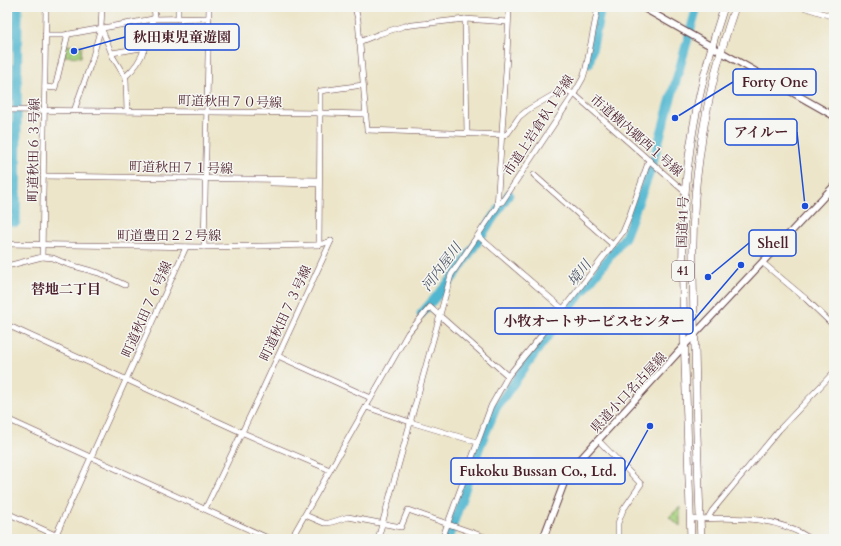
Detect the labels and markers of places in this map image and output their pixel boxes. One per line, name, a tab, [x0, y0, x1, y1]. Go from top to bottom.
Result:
callout: 秋田東児童遊園	[125, 24, 239, 50]
callout: Forty One	[733, 69, 816, 95]
callout: アイルー	[725, 119, 797, 145]
callout: Shell	[749, 230, 796, 256]
callout: 小牧オートサービスセンター	[495, 308, 693, 334]
callout: Fukoku Bussan Co., Ltd.	[451, 458, 625, 484]

